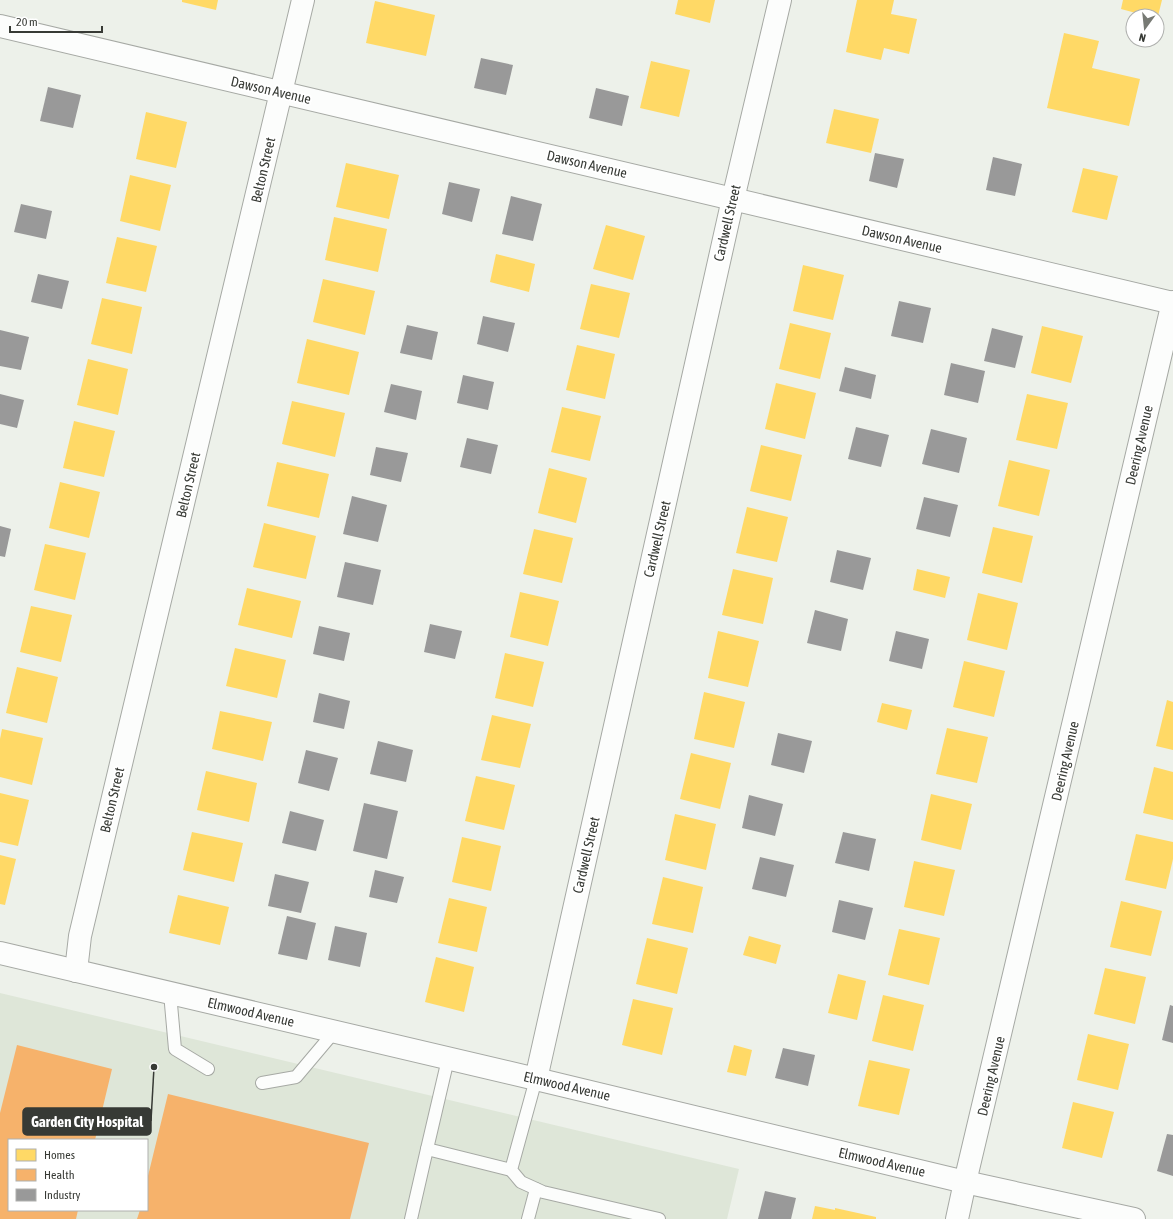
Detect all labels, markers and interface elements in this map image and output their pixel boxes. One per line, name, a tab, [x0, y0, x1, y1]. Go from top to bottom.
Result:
scale bar	[10, 8, 102, 34]
north arrow	[1125, 8, 1165, 48]
text: 20 m	[16, 15, 38, 29]
text: N	[1138, 31, 1147, 44]
street label: Dawson Avenue	[229, 73, 313, 107]
street label: Belton Street	[248, 136, 278, 204]
street label: Dawson Avenue	[545, 147, 629, 181]
street label: Cardwell Street	[710, 183, 744, 263]
street label: Dawson Avenue	[860, 222, 944, 256]
street label: Deering Avenue	[1122, 404, 1156, 486]
street label: Belton Street	[173, 451, 203, 519]
street label: Cardwell Street	[640, 499, 674, 579]
street label: Deering Avenue	[1048, 720, 1082, 802]
street label: Belton Street	[97, 766, 127, 834]
street label: Cardwell Street	[569, 815, 603, 895]
street label: Elmwood Avenue	[206, 994, 296, 1030]
street label: Deering Avenue	[974, 1035, 1008, 1117]
street label: Elmwood Avenue	[522, 1068, 612, 1104]
callout: Garden City Hospital	[23, 1108, 151, 1135]
text: Garden City Hospital	[31, 1113, 144, 1130]
legend	[8, 1139, 148, 1211]
street label: Elmwood Avenue	[837, 1144, 927, 1180]
text: Homes	[44, 1148, 75, 1162]
text: Health	[44, 1168, 74, 1182]
text: Industry	[44, 1188, 81, 1202]

